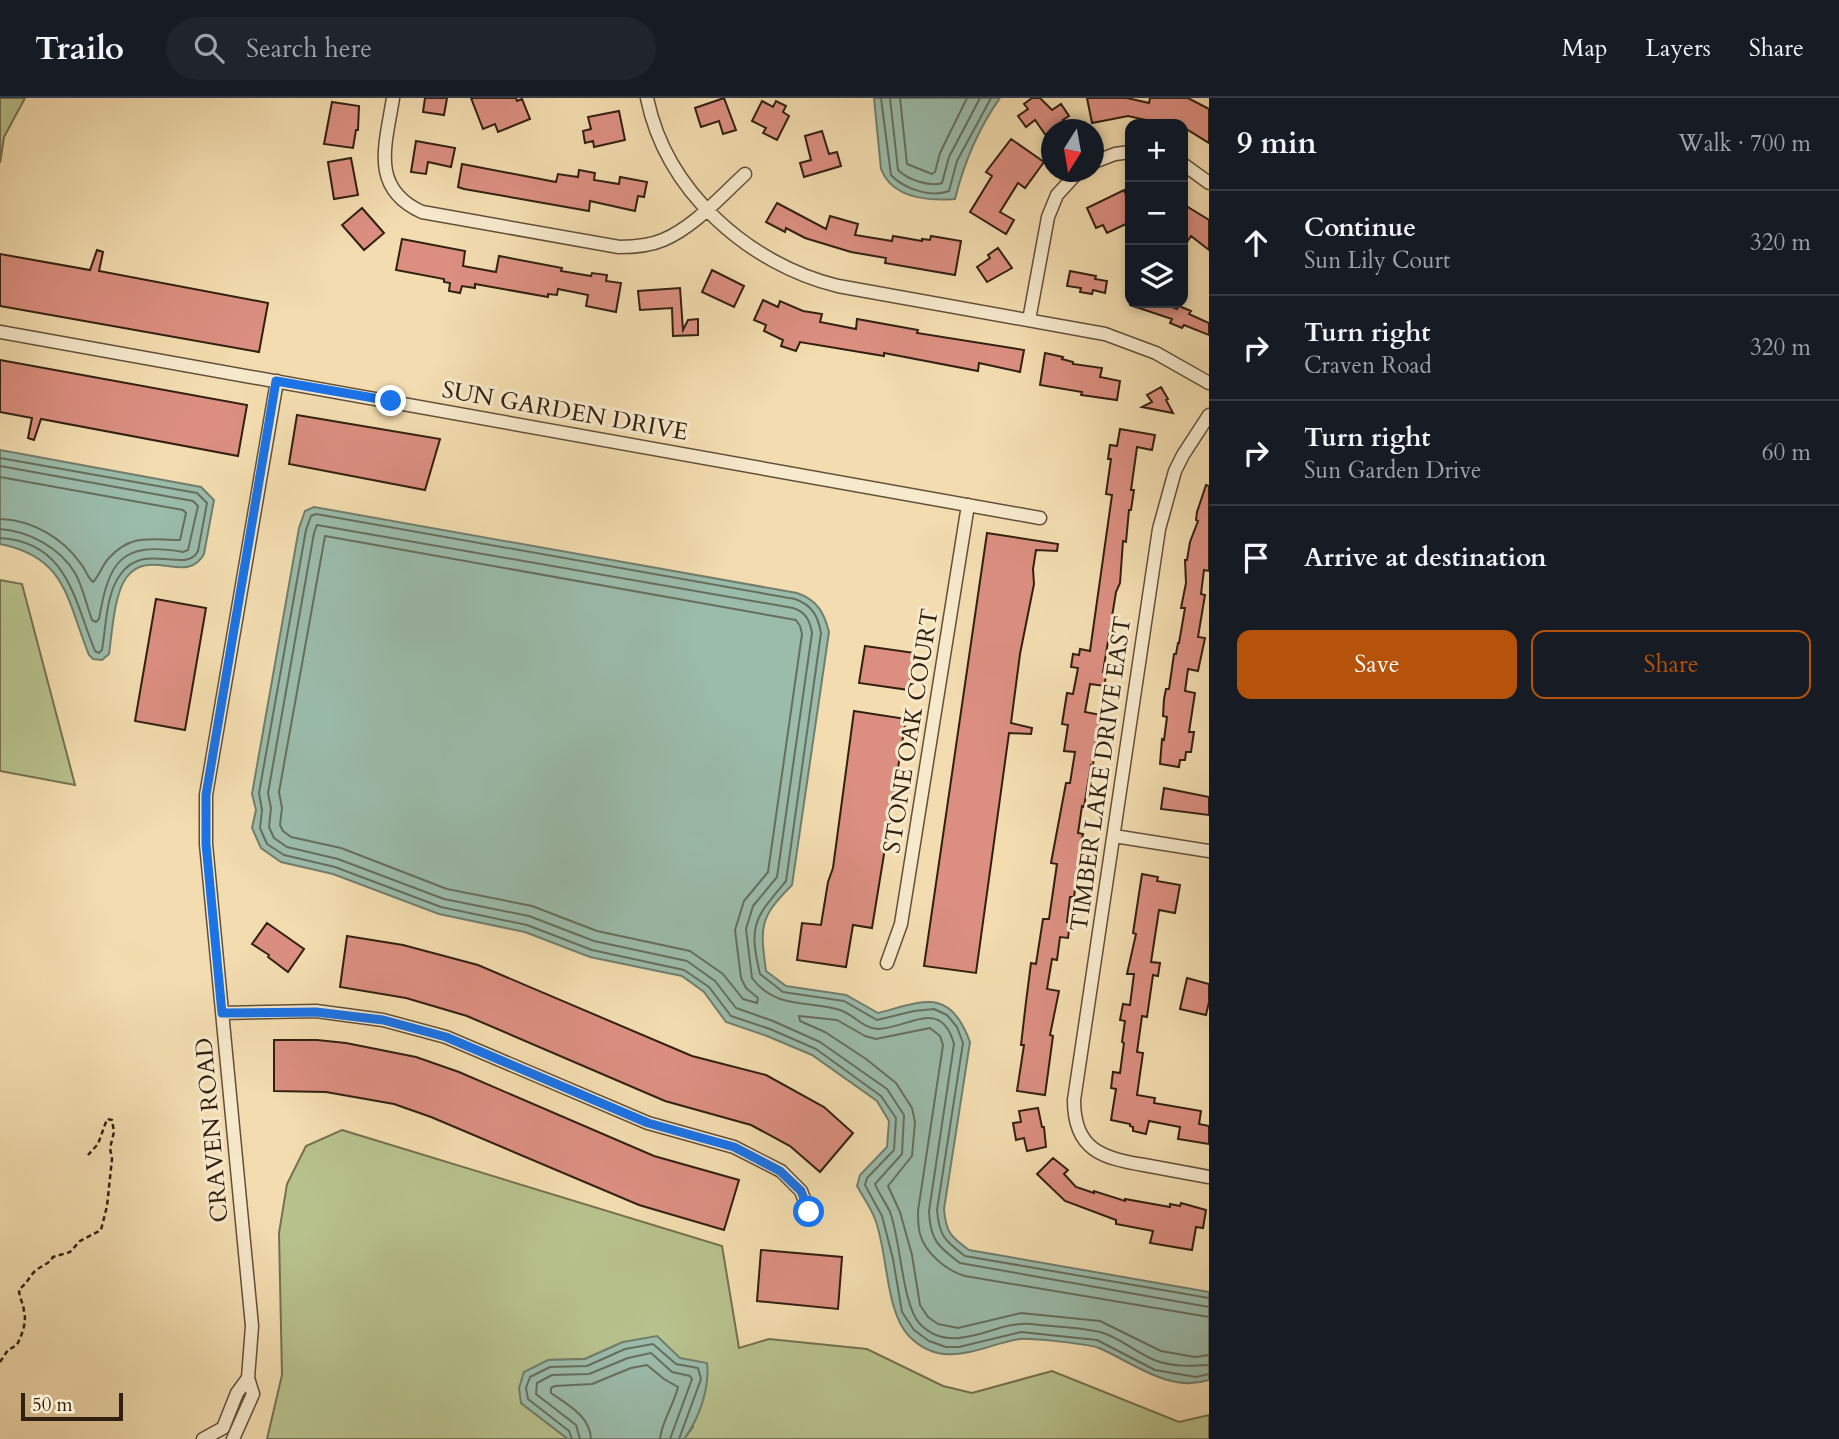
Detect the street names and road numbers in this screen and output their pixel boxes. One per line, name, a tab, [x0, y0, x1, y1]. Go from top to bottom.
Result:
street label: SUN GARDEN DRIVE	[439, 373, 691, 449]
street label: STONE OAK COURT	[875, 606, 947, 856]
street label: TIMBER LAKE DRIVE EAST	[1063, 614, 1139, 934]
street label: CRAVEN ROAD	[187, 1036, 237, 1224]

